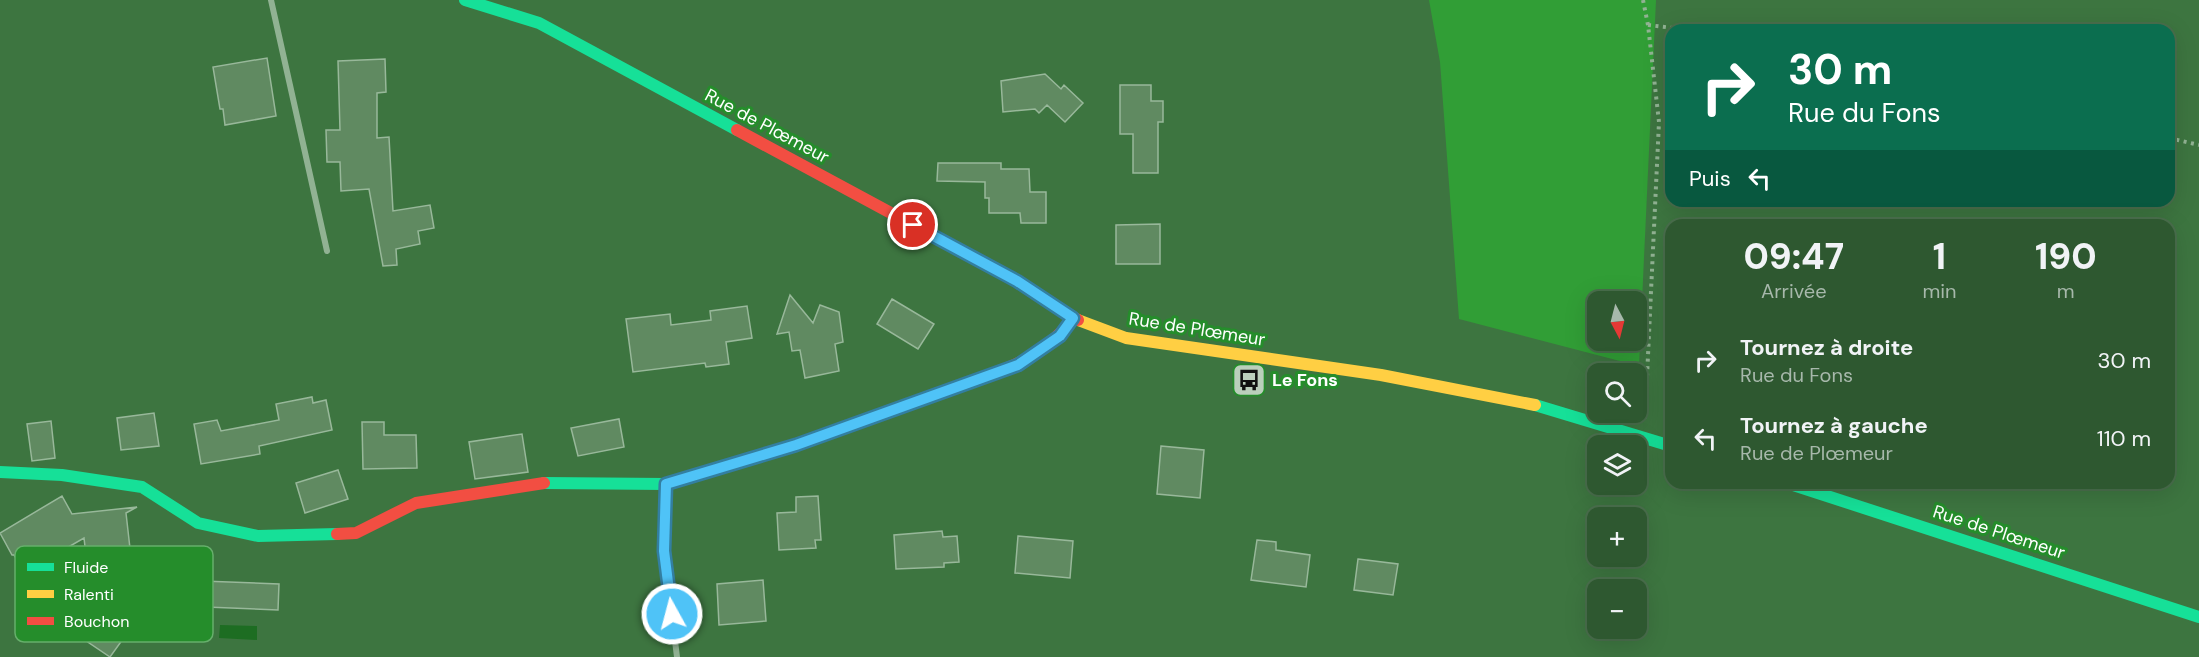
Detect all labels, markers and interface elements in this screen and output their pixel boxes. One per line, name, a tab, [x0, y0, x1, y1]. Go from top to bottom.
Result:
text: 30 m	[1788, 42, 1892, 97]
icon: right	[1689, 48, 1767, 126]
street label: Rue de Plœmeur	[701, 83, 834, 169]
text: Rue du Fons	[1788, 95, 1941, 130]
icon: left	[1743, 162, 1776, 195]
text: Puis	[1689, 164, 1731, 193]
pin	[887, 199, 938, 250]
icon: arrive	[896, 208, 929, 241]
text: 09:47	[1743, 233, 1844, 280]
text: 1	[1933, 233, 1946, 280]
text: 190	[2035, 233, 2097, 280]
text: Arrivée	[1761, 278, 1827, 304]
text: min	[1922, 278, 1957, 304]
text: m	[2057, 278, 2075, 304]
north arrow	[1587, 291, 1647, 351]
map controls	[1587, 291, 1647, 639]
street label: Rue de Plœmeur	[1127, 306, 1267, 352]
text: Tournez à droite	[1740, 333, 1913, 362]
icon: right	[1689, 344, 1722, 377]
text: 30 m	[2097, 346, 2151, 375]
bus stop icon: Le Fons	[1231, 362, 1267, 398]
text: Rue du Fons	[1740, 362, 1853, 388]
button: search	[1587, 363, 1647, 423]
place label: Le Fons	[1272, 368, 1338, 392]
text: Tournez à gauche	[1740, 411, 1928, 440]
icon: left	[1689, 422, 1722, 455]
text: 110 m	[2097, 424, 2151, 453]
button: layers	[1587, 435, 1647, 495]
text: Rue de Plœmeur	[1740, 440, 1893, 466]
street label: Rue de Plœmeur	[1930, 499, 2068, 565]
button: +	[1587, 507, 1647, 567]
legend	[15, 546, 213, 642]
text: Fluide	[64, 557, 108, 578]
button: −	[1587, 579, 1647, 639]
position arrow	[640, 582, 704, 646]
text: Ralenti	[64, 584, 114, 605]
text: Bouchon	[64, 611, 129, 632]

